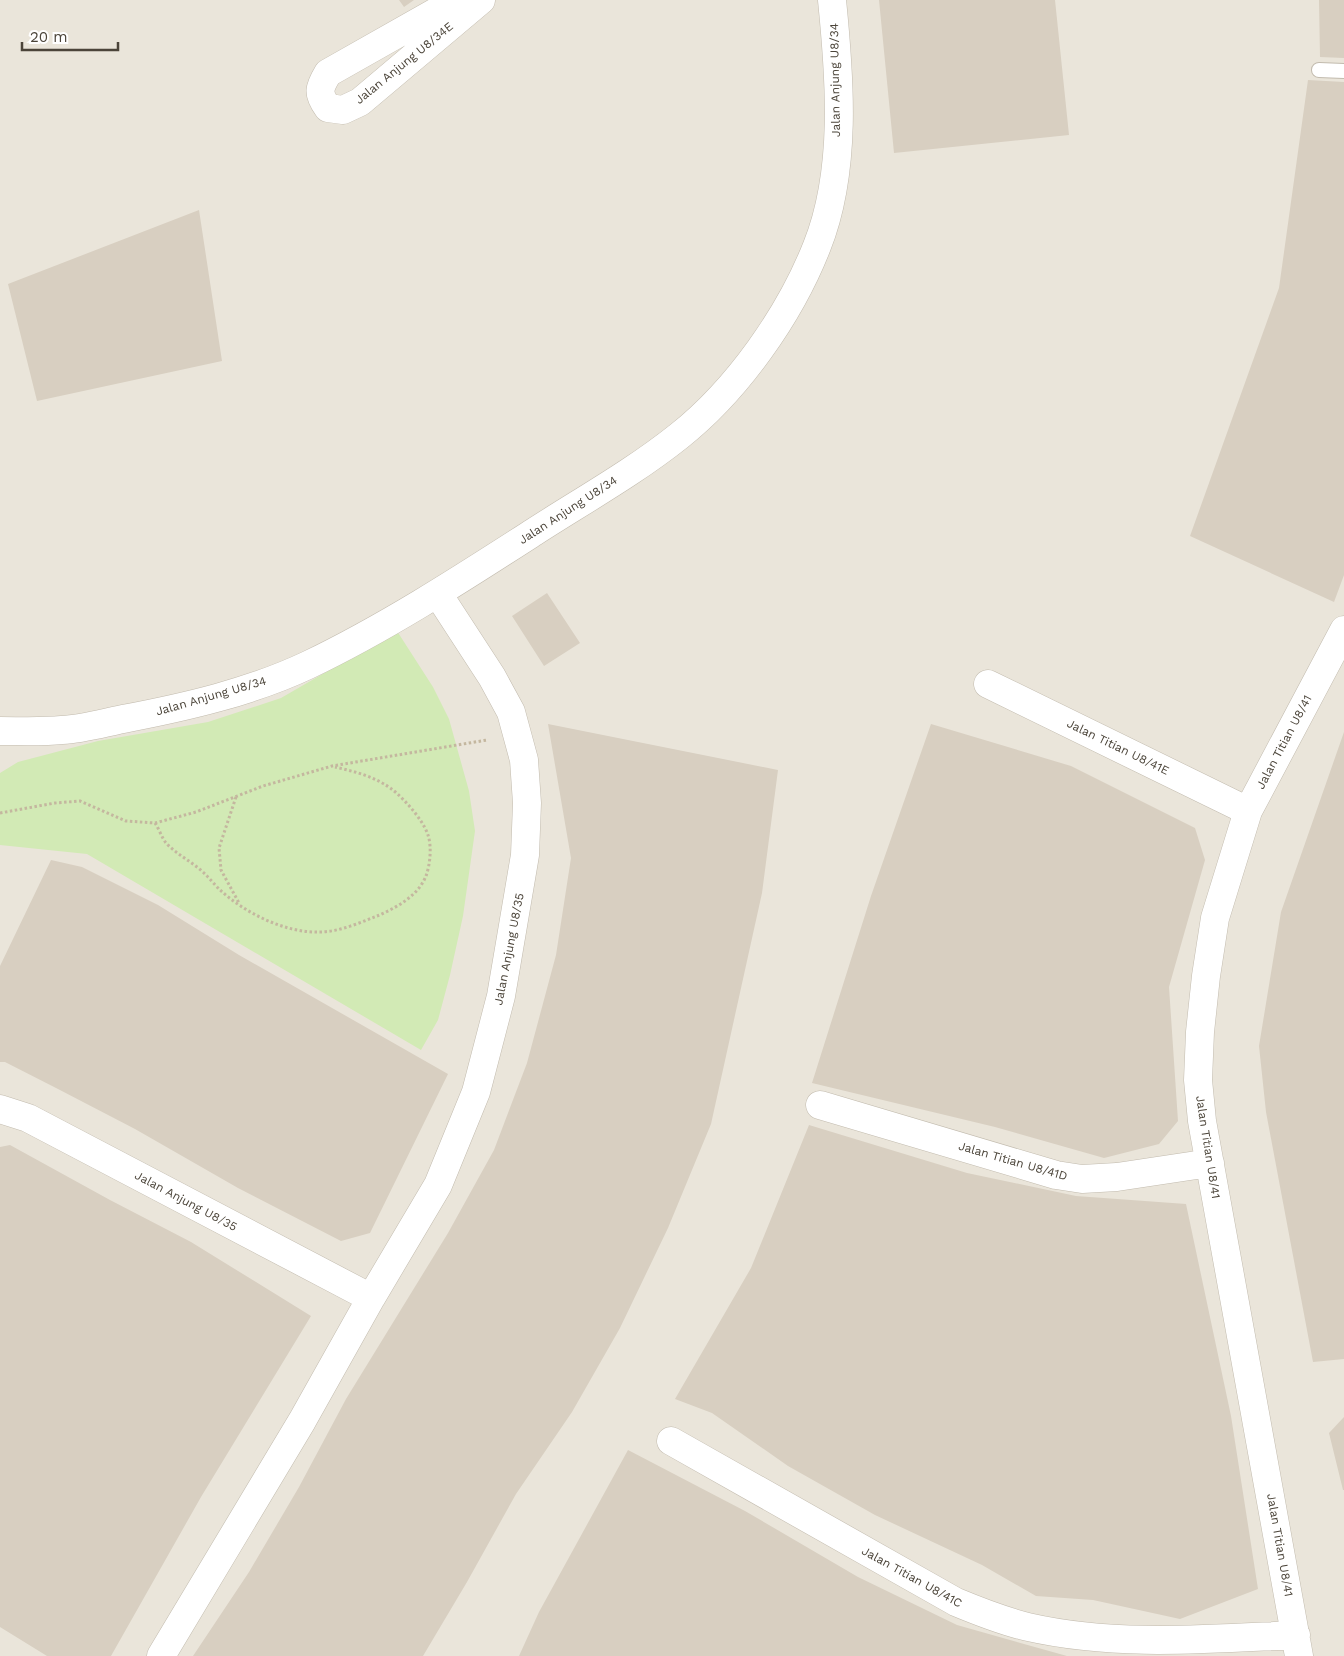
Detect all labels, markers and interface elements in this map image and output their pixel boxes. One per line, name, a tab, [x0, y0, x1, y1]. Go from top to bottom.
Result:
street label: Jalan Anjung U8/34E	[352, 19, 456, 107]
scale bar	[22, 20, 119, 52]
street label: Jalan Anjung U8/34	[827, 23, 843, 137]
text: 20 m	[30, 28, 68, 46]
street label: Jalan Anjung U8/34	[516, 473, 620, 547]
street label: Jalan Anjung U8/34	[154, 674, 268, 718]
street label: Jalan Titian U8/41	[1253, 693, 1315, 791]
street label: Jalan Titian U8/41E	[1065, 716, 1172, 778]
street label: Jalan Anjung U8/35	[491, 892, 527, 1006]
street label: Jalan Titian U8/41	[1193, 1094, 1223, 1200]
street label: Jalan Titian U8/41D	[957, 1139, 1069, 1183]
street label: Jalan Anjung U8/35	[132, 1168, 240, 1234]
street label: Jalan Titian U8/41	[1264, 1492, 1296, 1598]
street label: Jalan Titian U8/41C	[859, 1544, 965, 1610]

